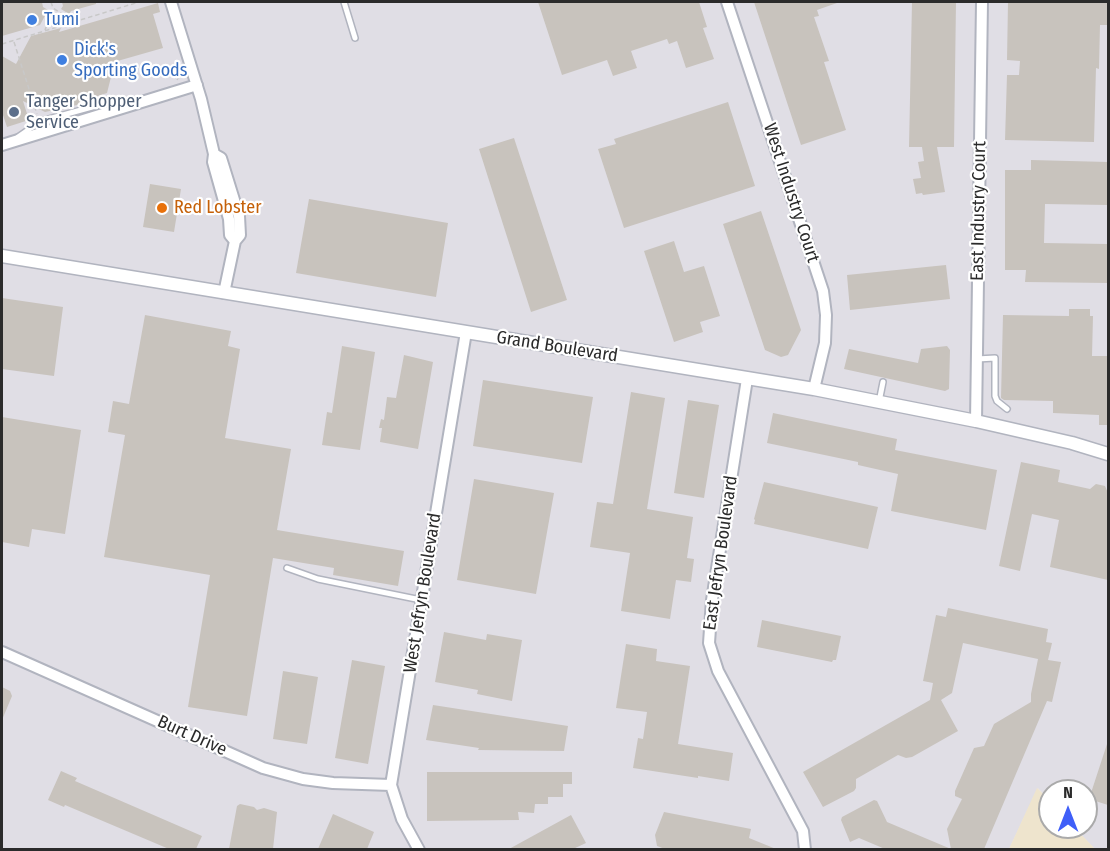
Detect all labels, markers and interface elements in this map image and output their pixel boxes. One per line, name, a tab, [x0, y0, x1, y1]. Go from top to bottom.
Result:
place label: Tumi	[44, 9, 79, 31]
marker: Tumi	[25, 13, 39, 27]
place label: Dick's Sporting Goods	[74, 39, 187, 82]
marker: Dick's Sporting Goods	[55, 53, 69, 67]
place label: Tanger Shopper Service	[26, 91, 142, 134]
marker: Tanger Shopper Service	[7, 105, 21, 119]
street label: West Industry Court	[758, 121, 824, 265]
street label: East Industry Court	[967, 141, 991, 281]
place label: Red Lobster	[174, 197, 261, 219]
marker: Red Lobster	[155, 201, 169, 215]
street label: Grand Boulevard	[495, 327, 619, 367]
street label: East Jefryn Boulevard	[699, 474, 743, 632]
street label: West Jefryn Boulevard	[400, 512, 446, 674]
street label: Burt Drive	[154, 711, 230, 761]
north arrow	[1038, 779, 1098, 839]
text: N	[1063, 783, 1073, 802]

